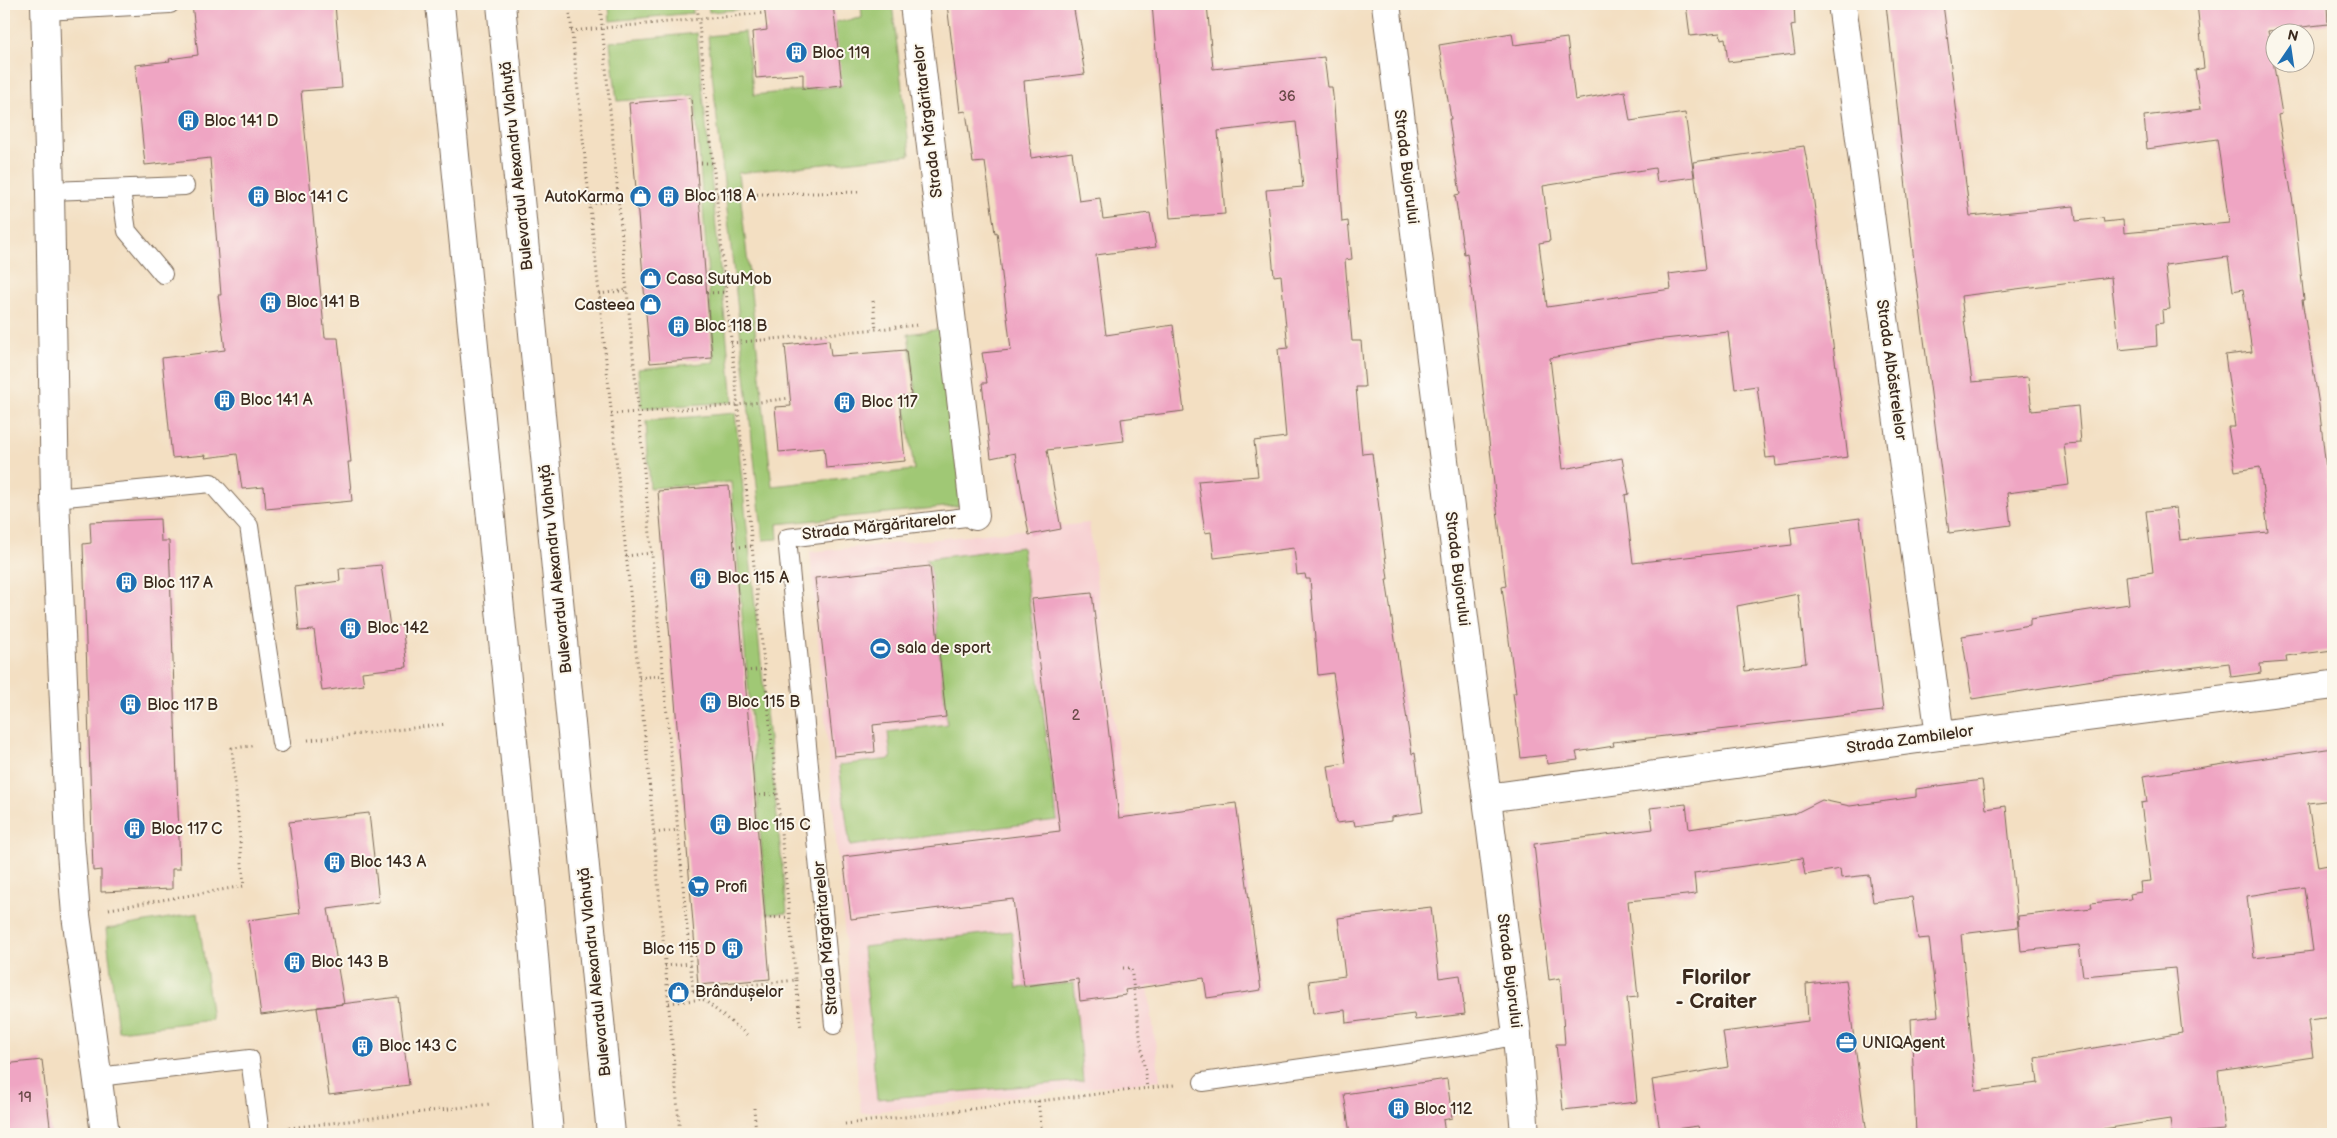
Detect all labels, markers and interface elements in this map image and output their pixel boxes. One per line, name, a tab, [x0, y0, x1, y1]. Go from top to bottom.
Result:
north arrow	[2264, 22, 2314, 72]
text: N	[2286, 26, 2300, 45]
building icon: Bloc 119	[784, 41, 808, 65]
street label: Strada Mărgăritarelor	[909, 43, 947, 199]
place label: Bloc 119	[812, 44, 870, 63]
street label: Bulevardul Alexandru Vlahuță	[497, 61, 537, 271]
house number: 36	[1278, 88, 1296, 105]
building icon: Bloc 141 D	[176, 109, 200, 133]
street label: Strada Bujorului	[1390, 109, 1422, 225]
place label: Bloc 141 D	[204, 112, 278, 131]
building icon: Bloc 118 A	[656, 184, 680, 208]
building icon: Bloc 141 C	[246, 185, 270, 209]
shop icon: AutoKarma	[628, 185, 652, 209]
place label: Bloc 118 A	[684, 187, 756, 206]
place label: Bloc 141 C	[274, 188, 348, 207]
place label: AutoKarma	[545, 188, 624, 207]
shop icon: Casa SutuMob	[638, 267, 662, 291]
place label: Casa SutuMob	[666, 270, 772, 289]
building icon: Bloc 141 B	[258, 290, 282, 314]
place label: Bloc 141 B	[286, 293, 360, 312]
shop icon: Casteea	[639, 293, 663, 317]
place label: Casteea	[574, 296, 635, 315]
street label: Strada Albăstrelelor	[1872, 298, 1910, 442]
building icon: Bloc 118 B	[666, 314, 690, 338]
place label: Bloc 118 B	[694, 317, 767, 336]
building icon: Bloc 141 A	[212, 388, 236, 412]
building icon: Bloc 117	[833, 390, 857, 414]
place label: Bloc 141 A	[240, 391, 313, 410]
place label: Bloc 117	[861, 393, 918, 412]
street label: Bulevardul Alexandru Vlahuță	[536, 464, 576, 674]
street label: Strada Mărgăritarelor	[801, 509, 957, 545]
street label: Strada Bujorului	[1441, 511, 1473, 627]
building icon: Bloc 115 A	[689, 566, 713, 590]
place label: Bloc 115 A	[717, 569, 789, 588]
building icon: Bloc 117 A	[115, 571, 139, 595]
place label: Bloc 117 A	[143, 574, 213, 593]
building icon: Bloc 142	[339, 616, 363, 640]
place label: Bloc 142	[367, 619, 429, 638]
sports icon: sala de sport	[869, 636, 893, 660]
place label: sala de sport	[897, 639, 991, 658]
building icon: Bloc 115 B	[699, 690, 723, 714]
building icon: Bloc 117 B	[119, 693, 143, 717]
place label: Bloc 115 B	[727, 693, 800, 712]
place label: Bloc 117 B	[147, 696, 218, 715]
house number: 2	[1072, 707, 1081, 724]
street label: Strada Zambilelor	[1845, 722, 1975, 758]
building icon: Bloc 115 C	[709, 813, 733, 837]
place label: Bloc 115 C	[737, 816, 811, 835]
building icon: Bloc 117 C	[123, 817, 147, 841]
place label: Bloc 117 C	[151, 820, 222, 839]
building icon: Bloc 143 A	[322, 850, 346, 874]
place label: Bloc 143 A	[350, 853, 426, 872]
street label: Strada Mărgăritarelor	[810, 860, 842, 1016]
street label: Bulevardul Alexandru Vlahuță	[575, 867, 615, 1077]
supermarket icon: Profi	[687, 875, 711, 899]
place label: Profi	[715, 878, 747, 897]
street label: Strada Bujorului	[1493, 913, 1525, 1029]
building icon: Bloc 115 D	[720, 937, 744, 961]
place label: Bloc 115 D	[642, 940, 716, 959]
building icon: Bloc 143 B	[283, 950, 307, 974]
place label: Bloc 143 B	[311, 953, 388, 972]
district label: Florilor - Craiter	[1675, 965, 1757, 1014]
shop icon: Brândușelor	[667, 980, 691, 1004]
place label: Brândușelor	[695, 983, 784, 1002]
office icon: UNIQAgent	[1834, 1031, 1858, 1055]
building icon: Bloc 143 C	[351, 1034, 375, 1058]
place label: UNIQAgent	[1862, 1034, 1945, 1053]
place label: Bloc 143 C	[379, 1037, 457, 1056]
house number: 19	[18, 1089, 32, 1106]
building icon: Bloc 112	[1386, 1097, 1410, 1121]
place label: Bloc 112	[1414, 1100, 1473, 1119]

